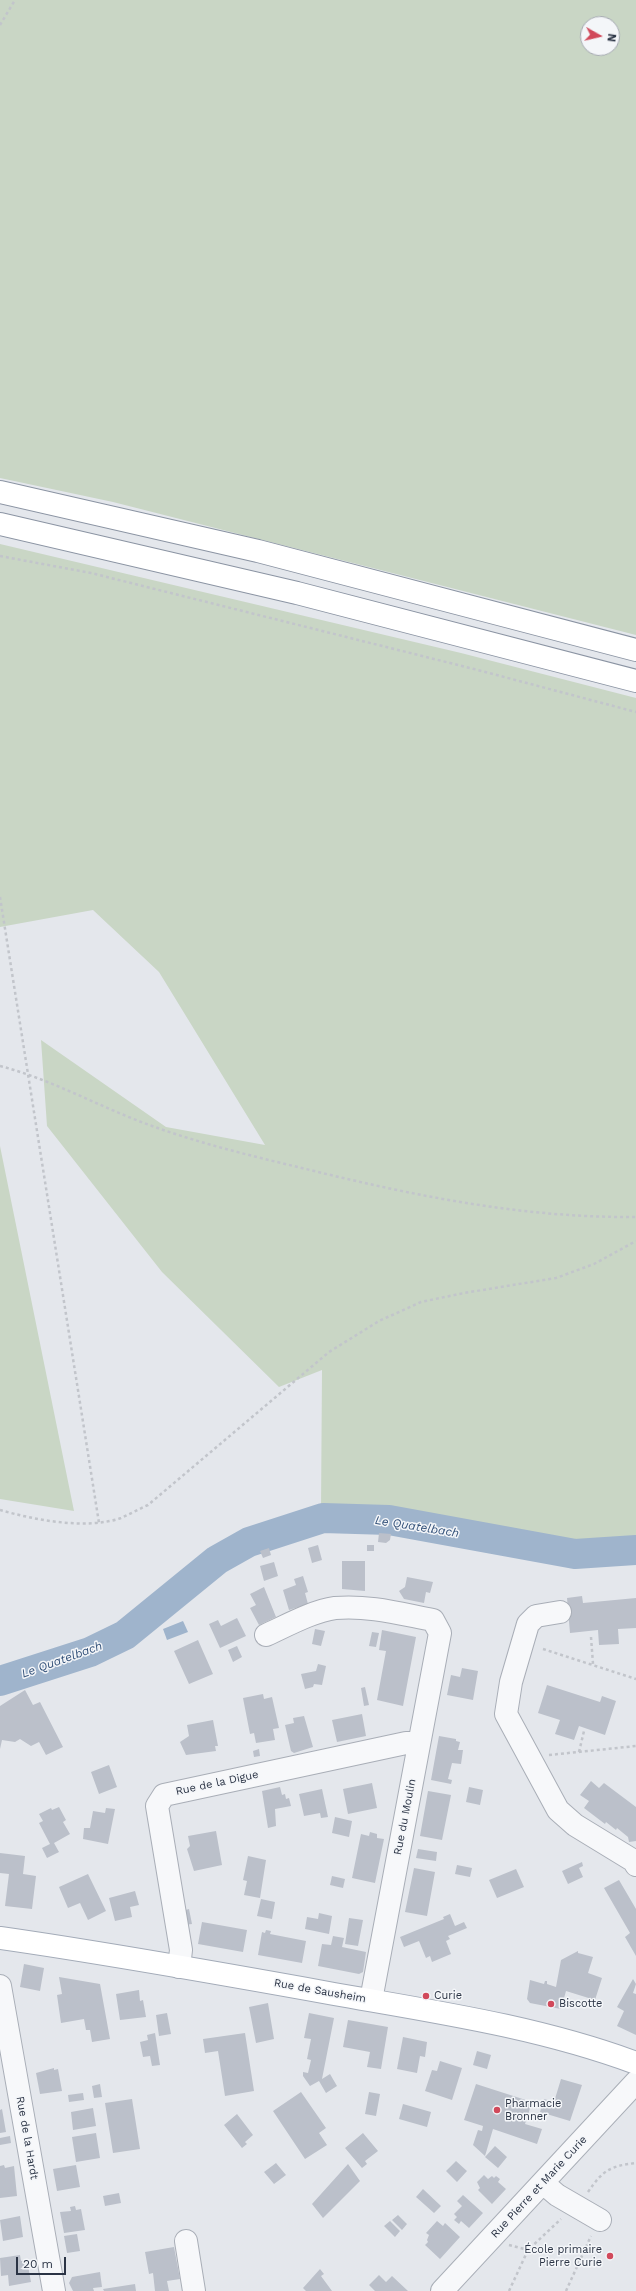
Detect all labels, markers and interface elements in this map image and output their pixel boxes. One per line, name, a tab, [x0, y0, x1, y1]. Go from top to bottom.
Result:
north arrow	[580, 16, 620, 56]
text: N	[604, 33, 618, 43]
water label: Le Quatelbach	[374, 1513, 460, 1541]
water label: Le Quatelbach	[20, 1639, 104, 1681]
street label: Rue de la Digue	[174, 1768, 260, 1798]
street label: Rue du Moulin	[391, 1778, 419, 1856]
street label: Rue de Sausheim	[273, 1976, 367, 2006]
place label: Curie	[434, 1989, 462, 2003]
marker: Curie	[421, 1991, 431, 2001]
place label: Biscotte	[559, 1997, 602, 2011]
marker: Biscotte	[546, 1999, 556, 2009]
street label: Rue de la Hardt	[13, 2095, 41, 2181]
place label: Pharmacie Bronner	[505, 2097, 561, 2123]
marker: Pharmacie Bronner	[492, 2105, 502, 2115]
street label: Rue Pierre et Marie Curie	[488, 2133, 590, 2241]
place label: École primaire Pierre Curie	[524, 2243, 602, 2269]
scale bar	[18, 2249, 68, 2275]
marker: École primaire Pierre Curie	[605, 2251, 615, 2261]
text: 20 m	[23, 2257, 53, 2271]

